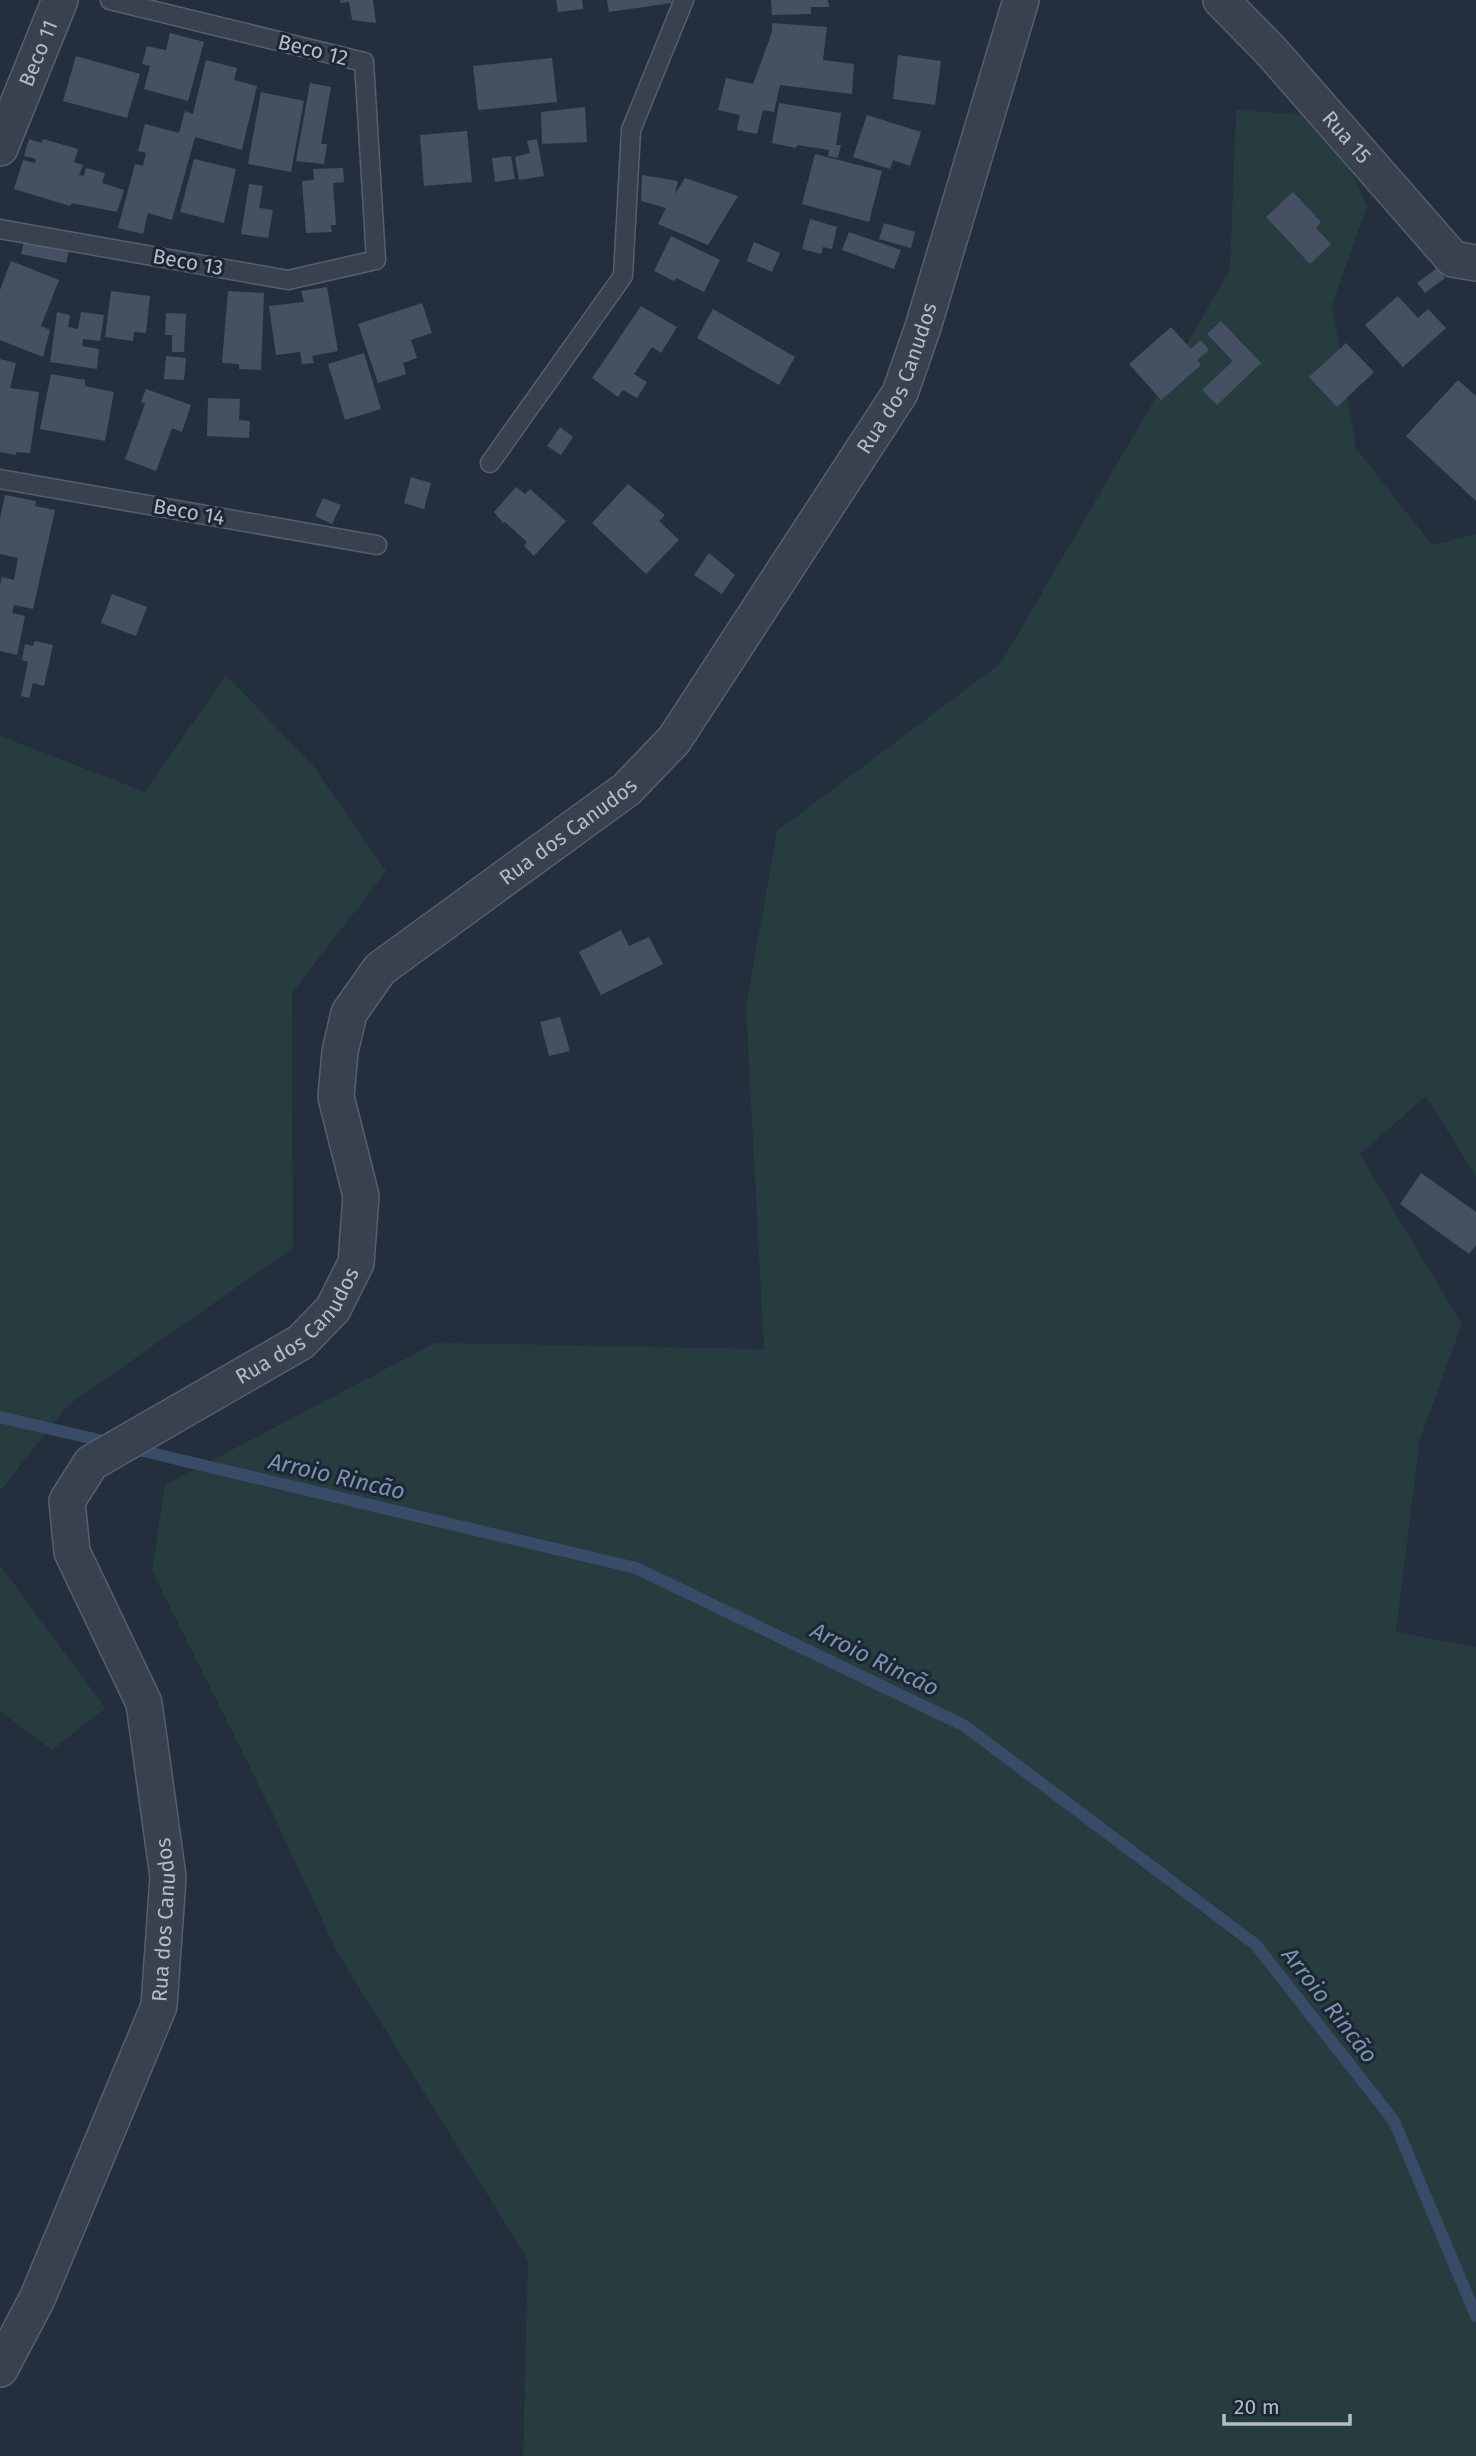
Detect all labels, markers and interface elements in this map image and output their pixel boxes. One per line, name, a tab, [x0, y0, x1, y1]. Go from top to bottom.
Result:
street label: Beco 11	[13, 16, 63, 91]
street label: Beco 12	[275, 29, 351, 71]
street label: Rua 15	[1316, 105, 1377, 169]
street label: Beco 13	[151, 243, 225, 281]
street label: Rua dos Canudos	[851, 300, 943, 459]
street label: Beco 14	[151, 493, 227, 531]
street label: Rua dos Canudos	[494, 773, 643, 891]
street label: Rua dos Canudos	[231, 1263, 365, 1390]
water label: Arroio Rincão	[265, 1446, 408, 1505]
water label: Arroio Rincão	[805, 1615, 944, 1702]
street label: Rua dos Canudos	[146, 1836, 181, 2003]
water label: Arroio Rincão	[1276, 1941, 1384, 2068]
scale bar	[1224, 2382, 1350, 2426]
text: 20 m	[1234, 2394, 1280, 2420]

